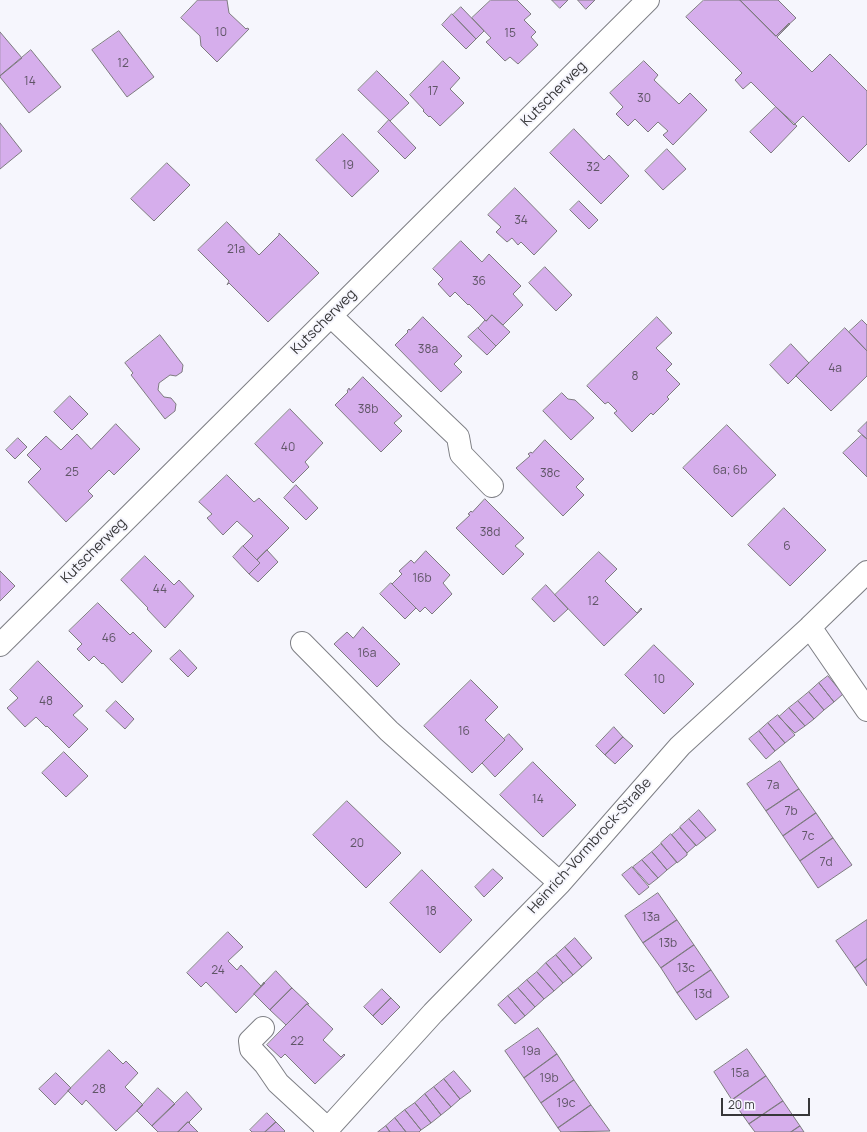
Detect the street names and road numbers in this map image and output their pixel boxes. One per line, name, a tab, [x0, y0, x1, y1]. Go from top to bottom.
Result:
street label: Kutscherweg	[518, 58, 590, 130]
street label: Kutscherweg	[288, 286, 360, 358]
street label: Kutscherweg	[58, 515, 130, 587]
street label: Heinrich-Vormbrock-Straße	[525, 775, 655, 917]

